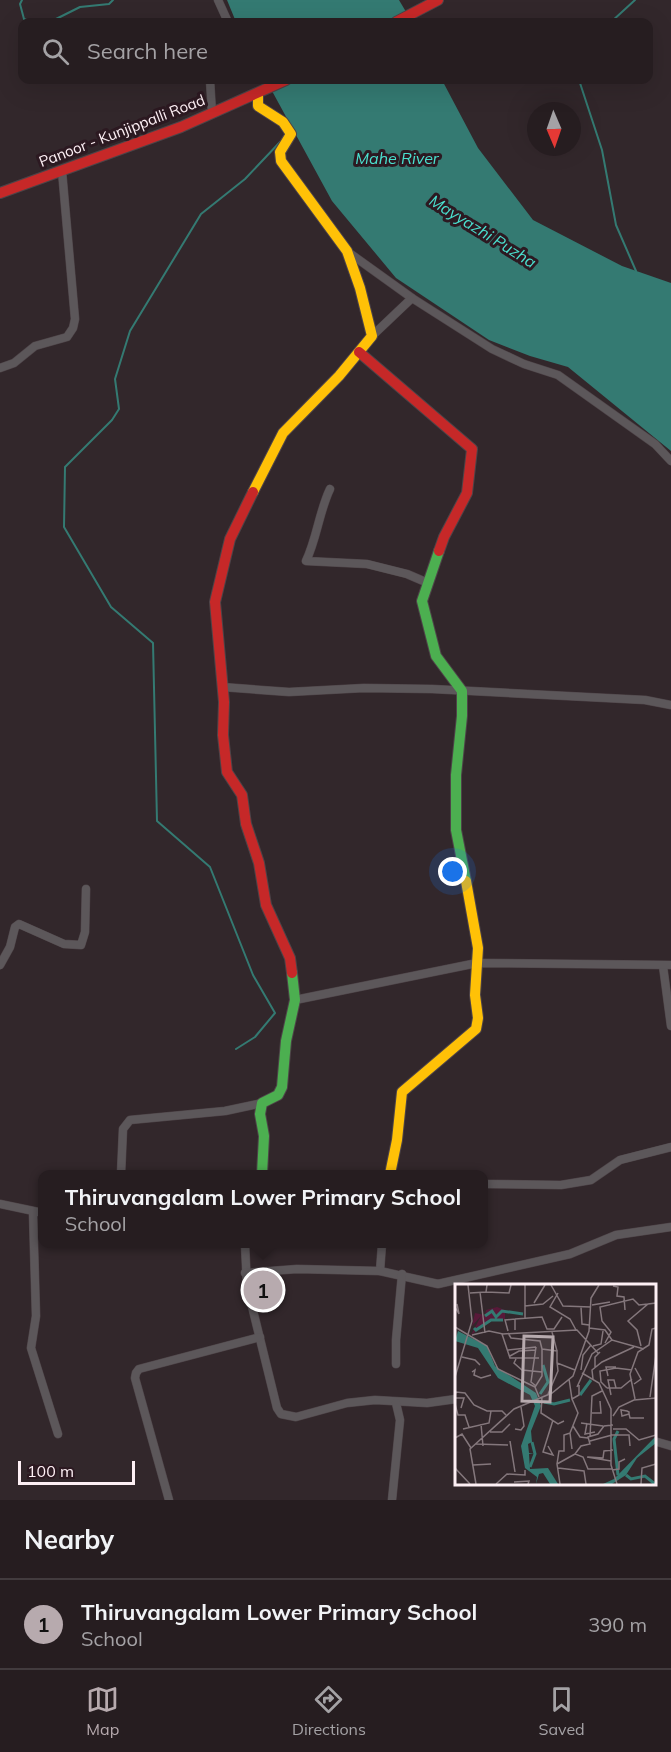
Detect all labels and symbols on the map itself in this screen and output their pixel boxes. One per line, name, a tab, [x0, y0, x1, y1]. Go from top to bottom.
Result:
street label: Panoor - Kunjippalli Road	[36, 90, 208, 171]
north arrow	[527, 102, 581, 156]
water label: Mahe River	[355, 148, 440, 168]
water label: Mayyazhi Puzha	[426, 190, 541, 272]
your location	[438, 857, 467, 886]
pin: 1	[244, 1268, 282, 1312]
inset map	[455, 1284, 656, 1485]
scale bar	[18, 1458, 135, 1486]

